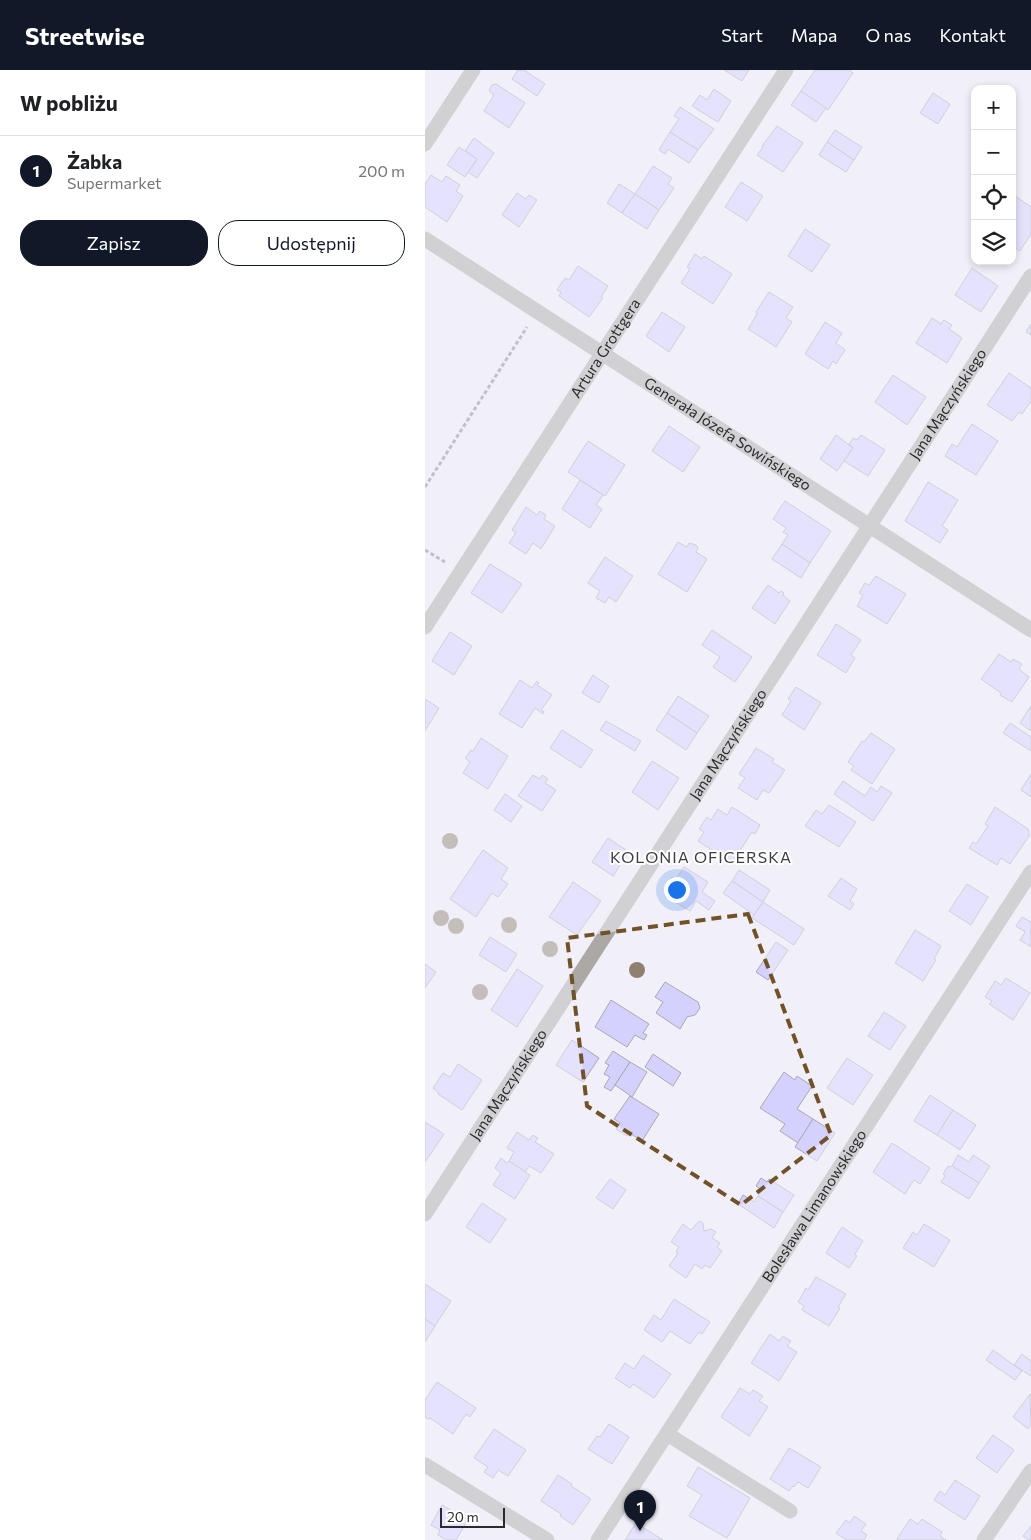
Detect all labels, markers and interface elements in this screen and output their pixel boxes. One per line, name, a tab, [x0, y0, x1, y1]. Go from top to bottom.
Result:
text: Streetwise	[25, 21, 145, 50]
text: Start	[721, 24, 763, 46]
text: Mapa	[791, 24, 837, 46]
text: O nas	[865, 24, 912, 46]
text: Kontakt	[940, 24, 1006, 46]
map controls	[971, 85, 1016, 265]
button: +	[971, 85, 1016, 130]
text: W pobliżu	[20, 90, 118, 115]
button: −	[971, 130, 1016, 175]
text: Żabka	[67, 150, 122, 173]
text: 1	[32, 161, 40, 180]
text: 200 m	[358, 161, 405, 180]
text: Supermarket	[67, 173, 162, 192]
button: locate	[971, 175, 1016, 220]
button: Zapisz	[20, 220, 208, 266]
button: Udostępnij	[218, 220, 405, 266]
button: layers	[971, 220, 1016, 265]
street label: Artura Grottgera	[566, 295, 644, 401]
street label: Jana Mączyńskiego	[905, 345, 990, 463]
street label: Generała Józefa Sowińskiego	[641, 373, 815, 494]
street label: Jana Mączyńskiego	[685, 685, 770, 803]
district label: KOLONIA OFICERSKA	[610, 847, 792, 866]
your location	[664, 877, 690, 903]
street label: Jana Mączyńskiego	[465, 1025, 550, 1143]
street label: Bolesława Limanowskiego	[758, 1126, 870, 1285]
pin: 1	[624, 1490, 656, 1531]
scale bar	[440, 1505, 505, 1528]
text: 20 m	[447, 1508, 479, 1525]

